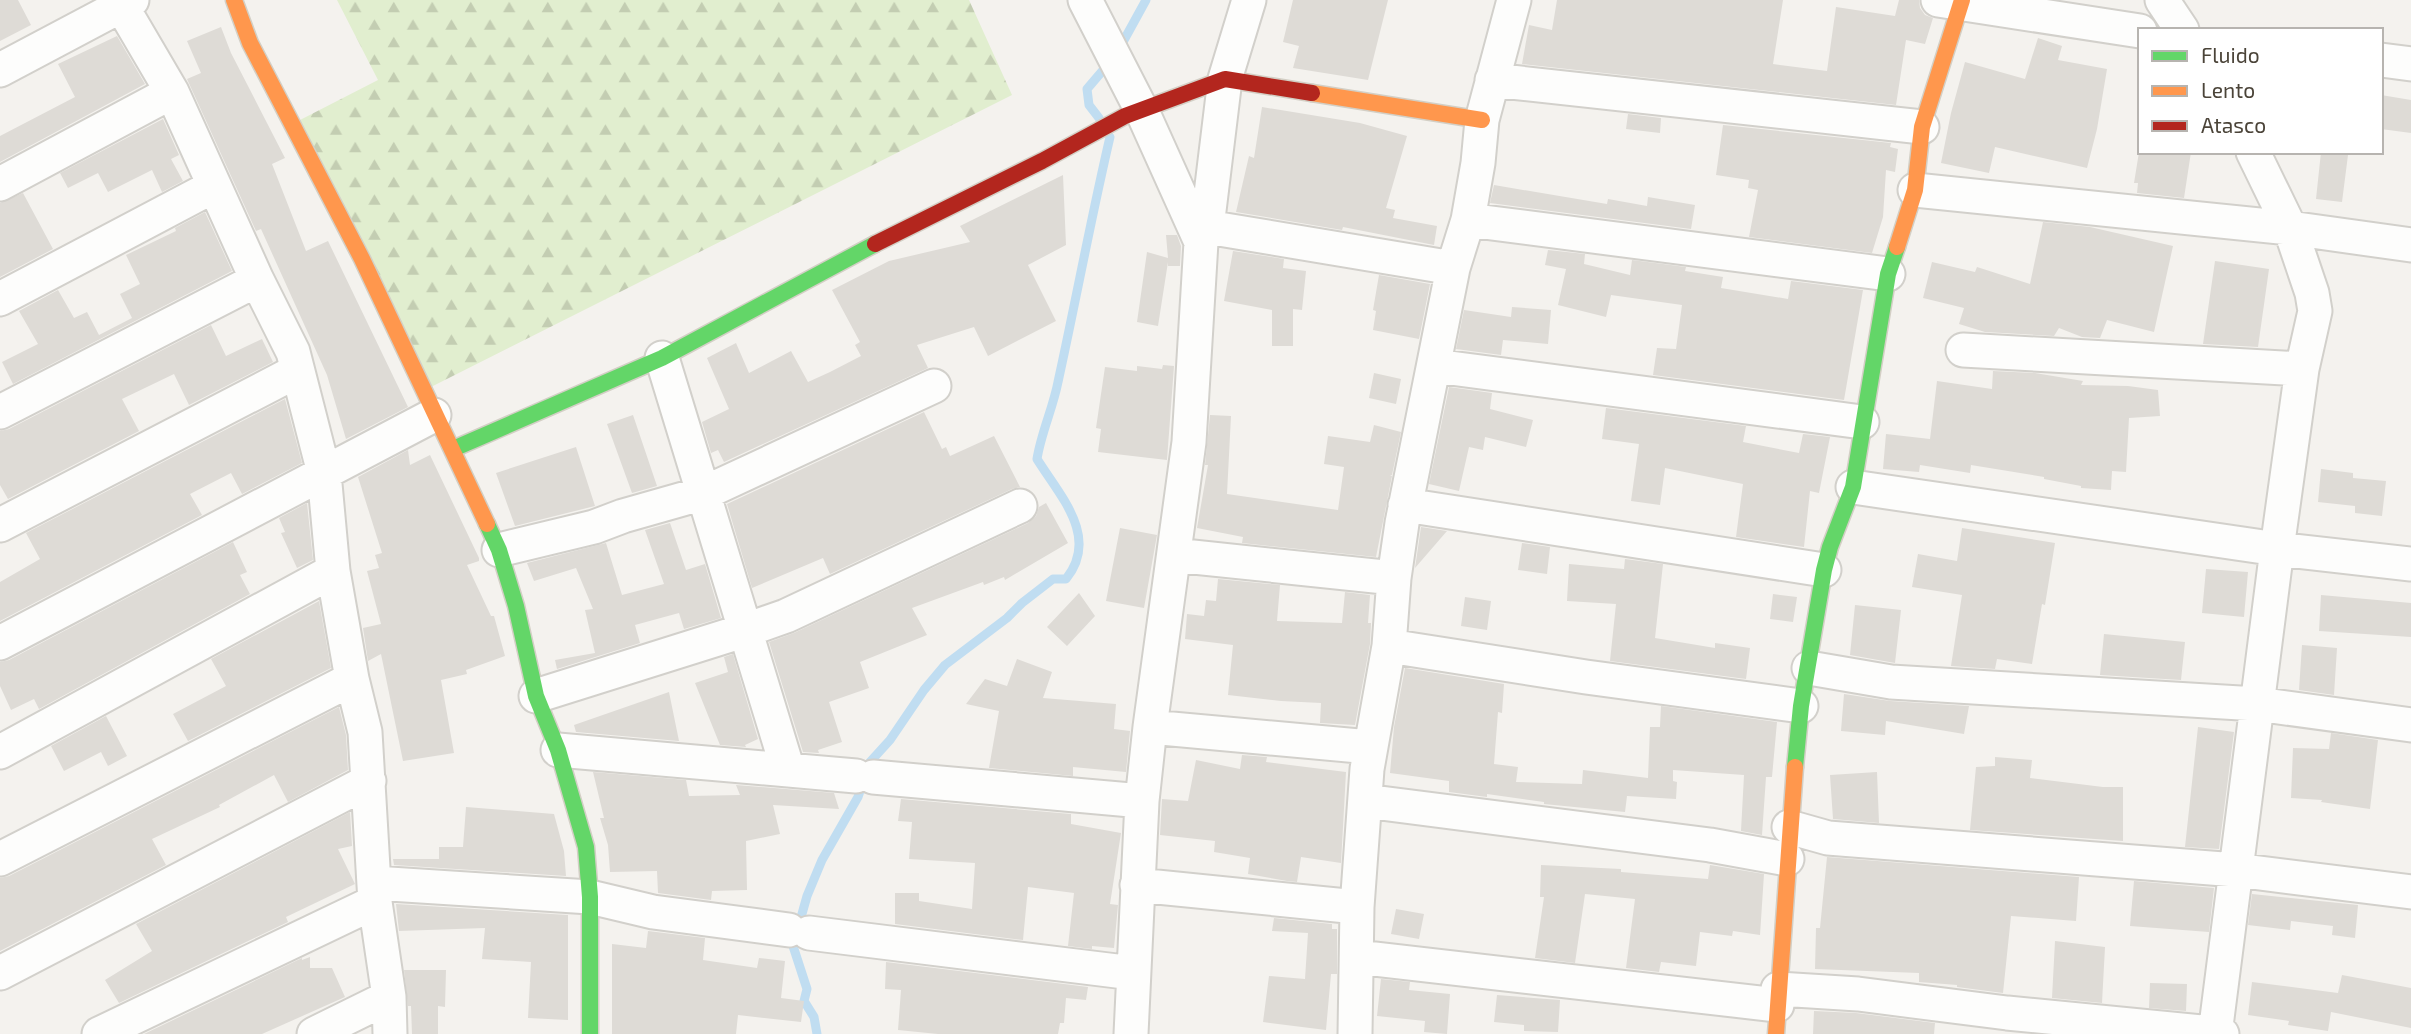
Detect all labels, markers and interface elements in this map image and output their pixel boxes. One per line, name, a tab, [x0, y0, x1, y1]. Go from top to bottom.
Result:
legend	[2138, 28, 2383, 154]
text: Fluido	[2201, 42, 2260, 67]
text: Lento	[2201, 77, 2255, 102]
text: Atasco	[2201, 112, 2266, 137]

